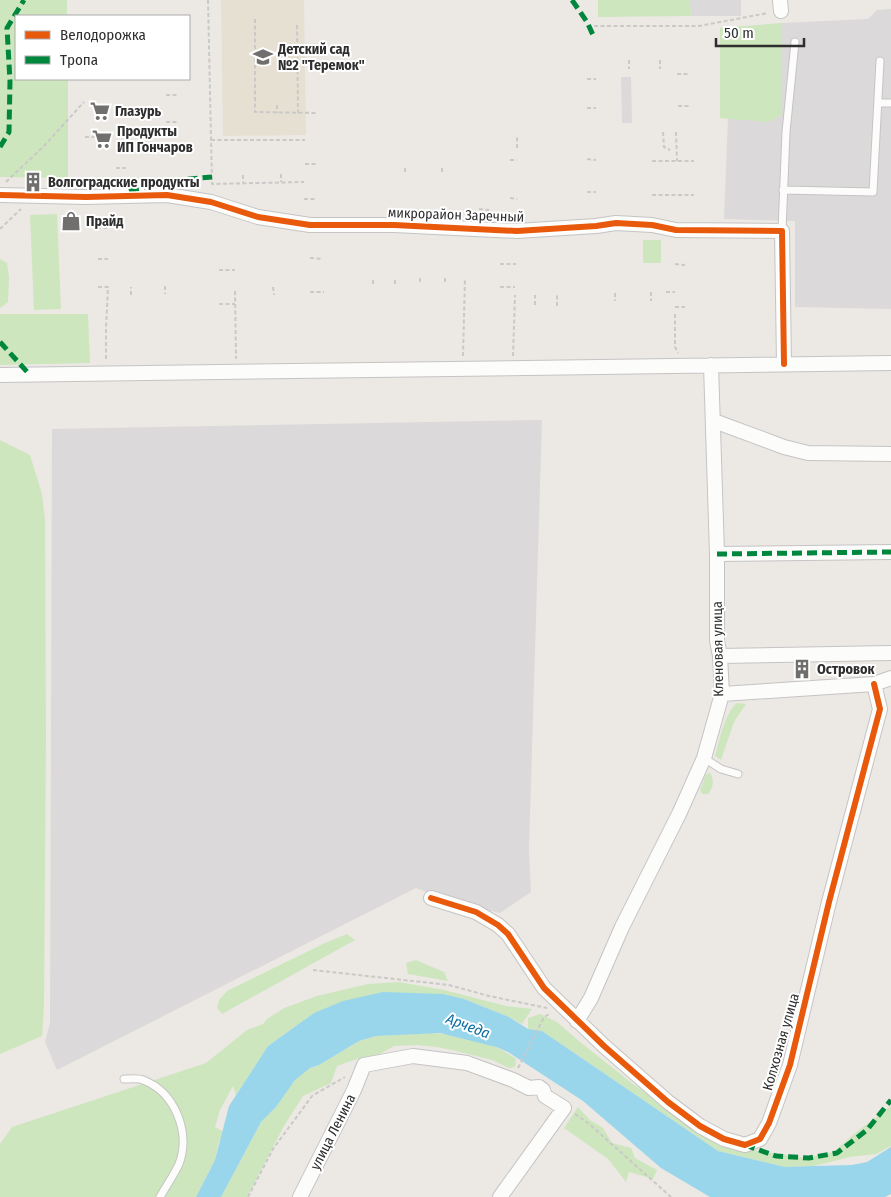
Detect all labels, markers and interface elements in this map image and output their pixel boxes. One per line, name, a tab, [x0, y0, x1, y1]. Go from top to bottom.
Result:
legend	[15, 15, 190, 80]
scale bar	[716, 15, 804, 47]
text: 50 m	[724, 24, 754, 42]
text: Велодорожка	[60, 26, 146, 44]
place label: Детский сад №2 "Теремок"	[277, 41, 365, 74]
school or university icon: Детский сад №2 "Теремок"	[252, 46, 274, 68]
text: Тропа	[60, 51, 98, 69]
supermarket icon: Глазурь	[89, 100, 111, 122]
place label: Глазурь	[115, 103, 162, 120]
place label: Продукты ИП Гончаров	[117, 123, 193, 156]
supermarket icon: Продукты ИП Гончаров	[91, 128, 113, 150]
building icon: Волгоградские продукты	[22, 171, 44, 193]
place label: Волгоградские продукты	[48, 174, 200, 191]
street label: микрорайон Заречный	[388, 204, 524, 226]
shop icon: Прайд	[60, 210, 82, 232]
place label: Прайд	[86, 213, 123, 230]
street label: Кленовая улица	[709, 601, 727, 697]
building icon: Островок	[791, 658, 813, 680]
place label: Островок	[817, 661, 875, 678]
street label: Колхозная улица	[759, 991, 803, 1093]
water label: Арчеда	[443, 1009, 493, 1043]
street label: улица Ленина	[307, 1091, 359, 1173]

